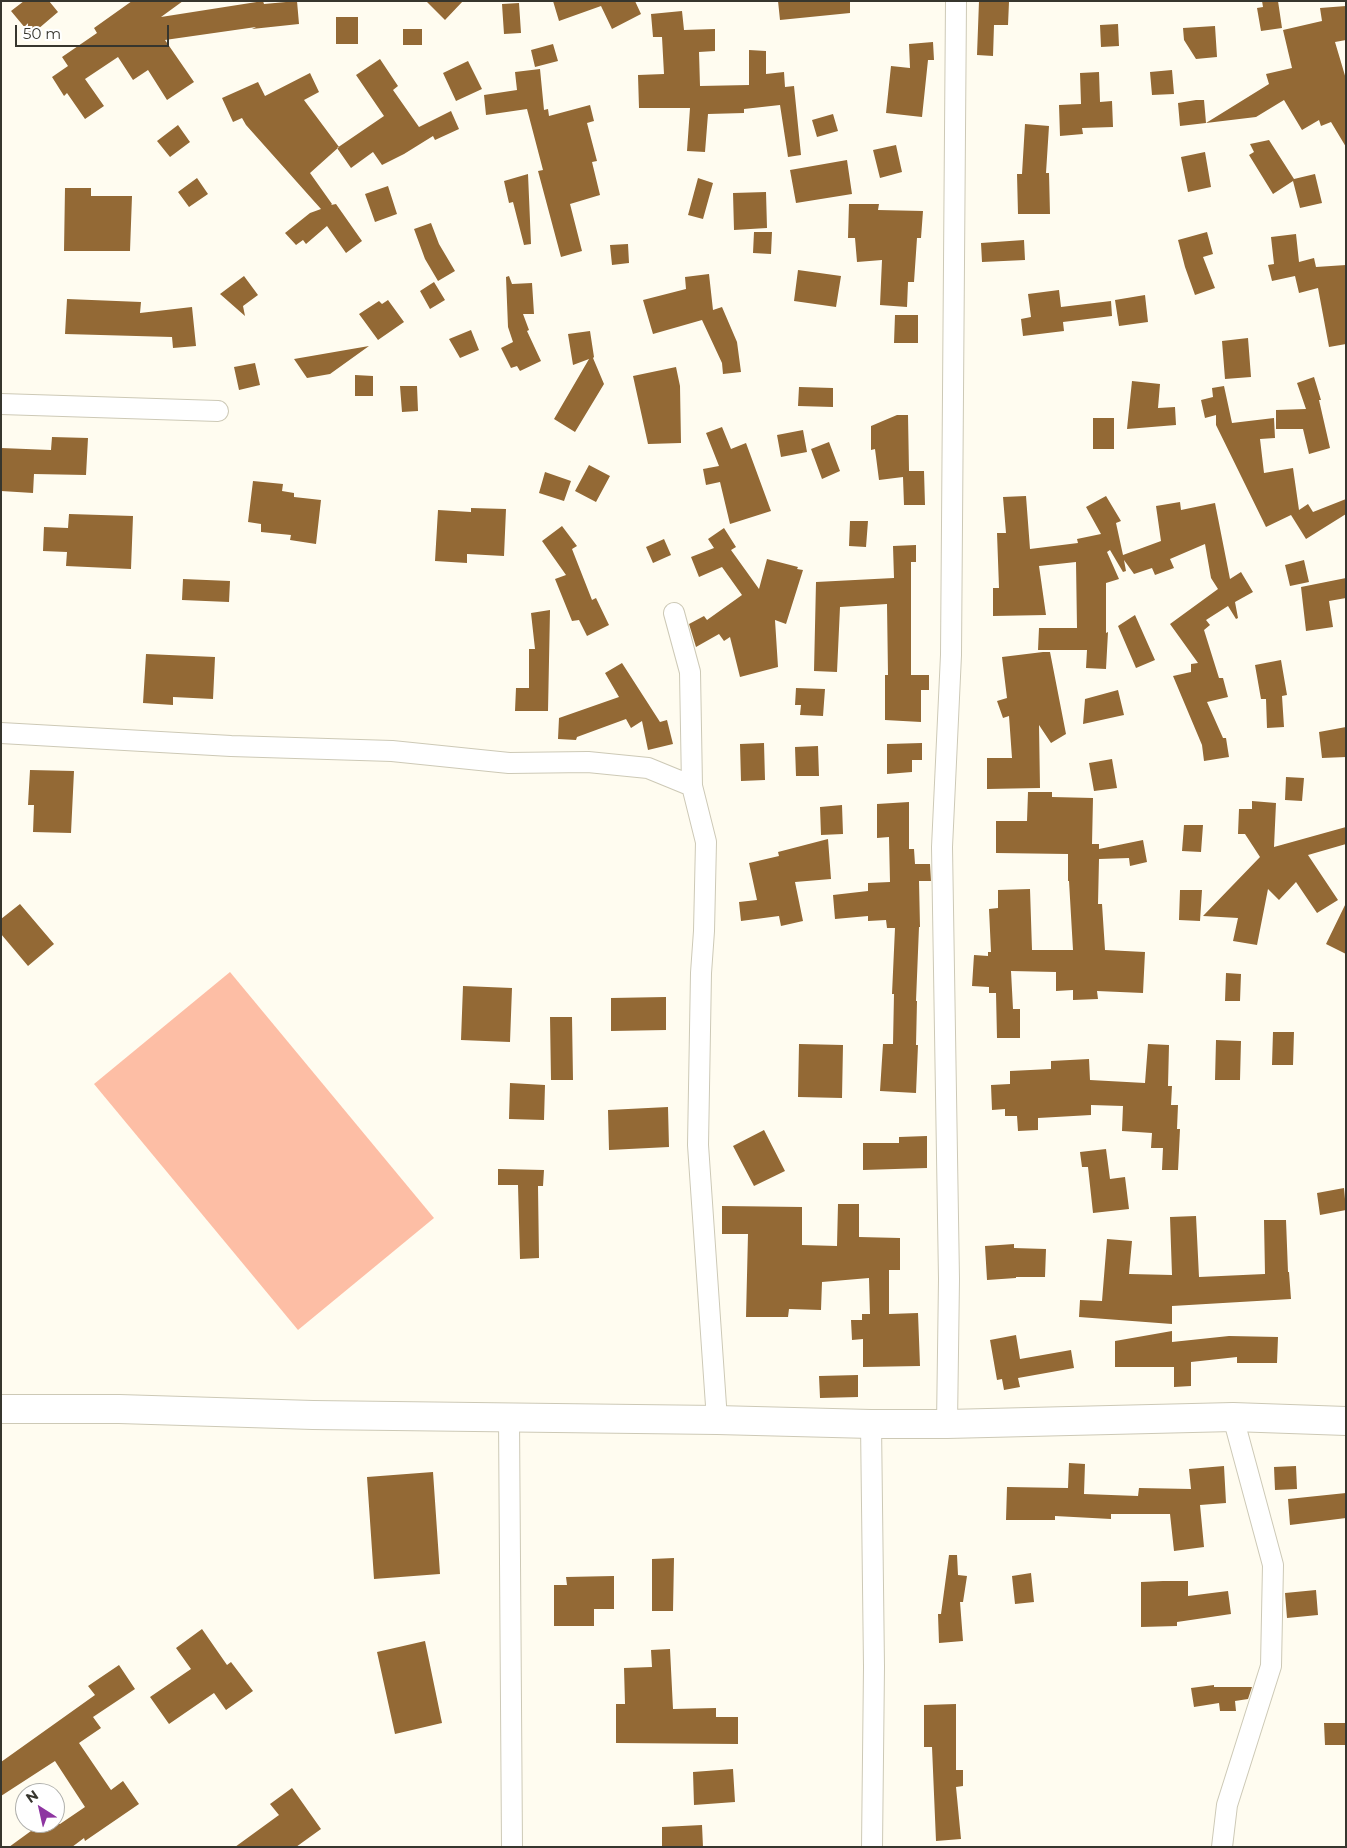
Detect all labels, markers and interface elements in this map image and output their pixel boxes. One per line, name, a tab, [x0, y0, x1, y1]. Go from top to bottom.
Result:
scale bar	[18, 15, 171, 47]
text: 50 m	[23, 24, 61, 43]
north arrow	[15, 1783, 65, 1833]
text: N	[22, 1786, 42, 1807]

